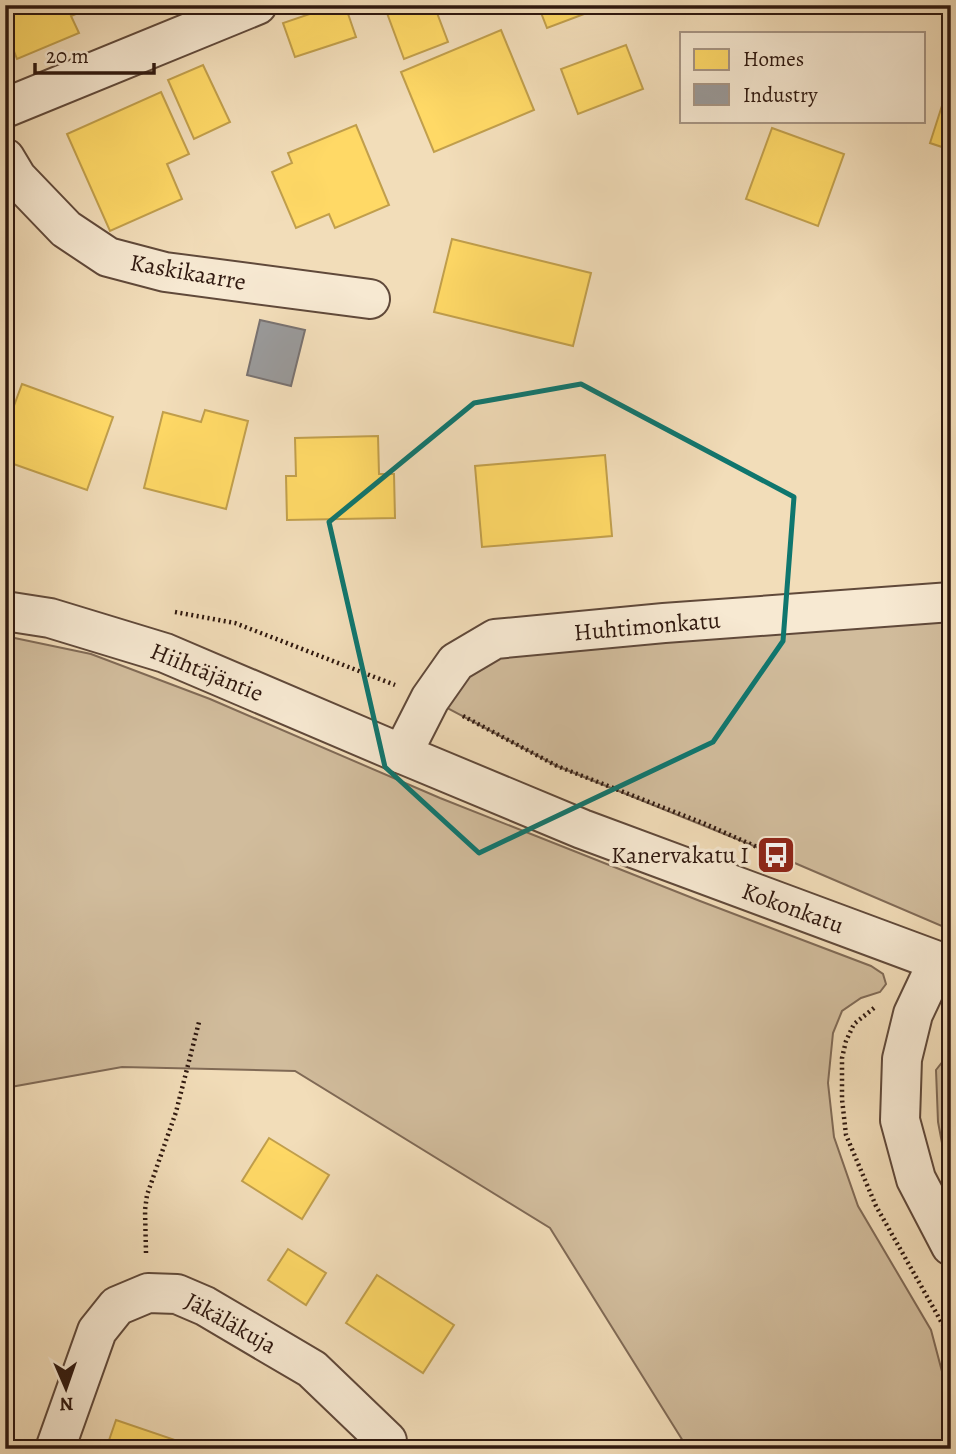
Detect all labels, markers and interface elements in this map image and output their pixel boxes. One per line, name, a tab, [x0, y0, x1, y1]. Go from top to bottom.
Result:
scale bar	[35, 32, 154, 76]
legend	[680, 32, 925, 122]
text: 20 m	[46, 42, 89, 70]
text: Homes	[743, 45, 804, 73]
text: Industry	[743, 81, 818, 109]
street label: Kaskikaarre	[128, 246, 248, 298]
street label: Huhtimonkatu	[572, 604, 722, 648]
street label: Hiihtäjäntie	[146, 635, 268, 709]
bus stop icon: Kanervakatu I	[755, 834, 797, 876]
place label: Kanervakatu I	[611, 839, 749, 871]
street label: Kokonkatu	[738, 875, 848, 941]
street label: Jäkäläkuja	[179, 1285, 283, 1362]
north arrow	[32, 1352, 102, 1422]
text: N	[59, 1391, 74, 1417]

